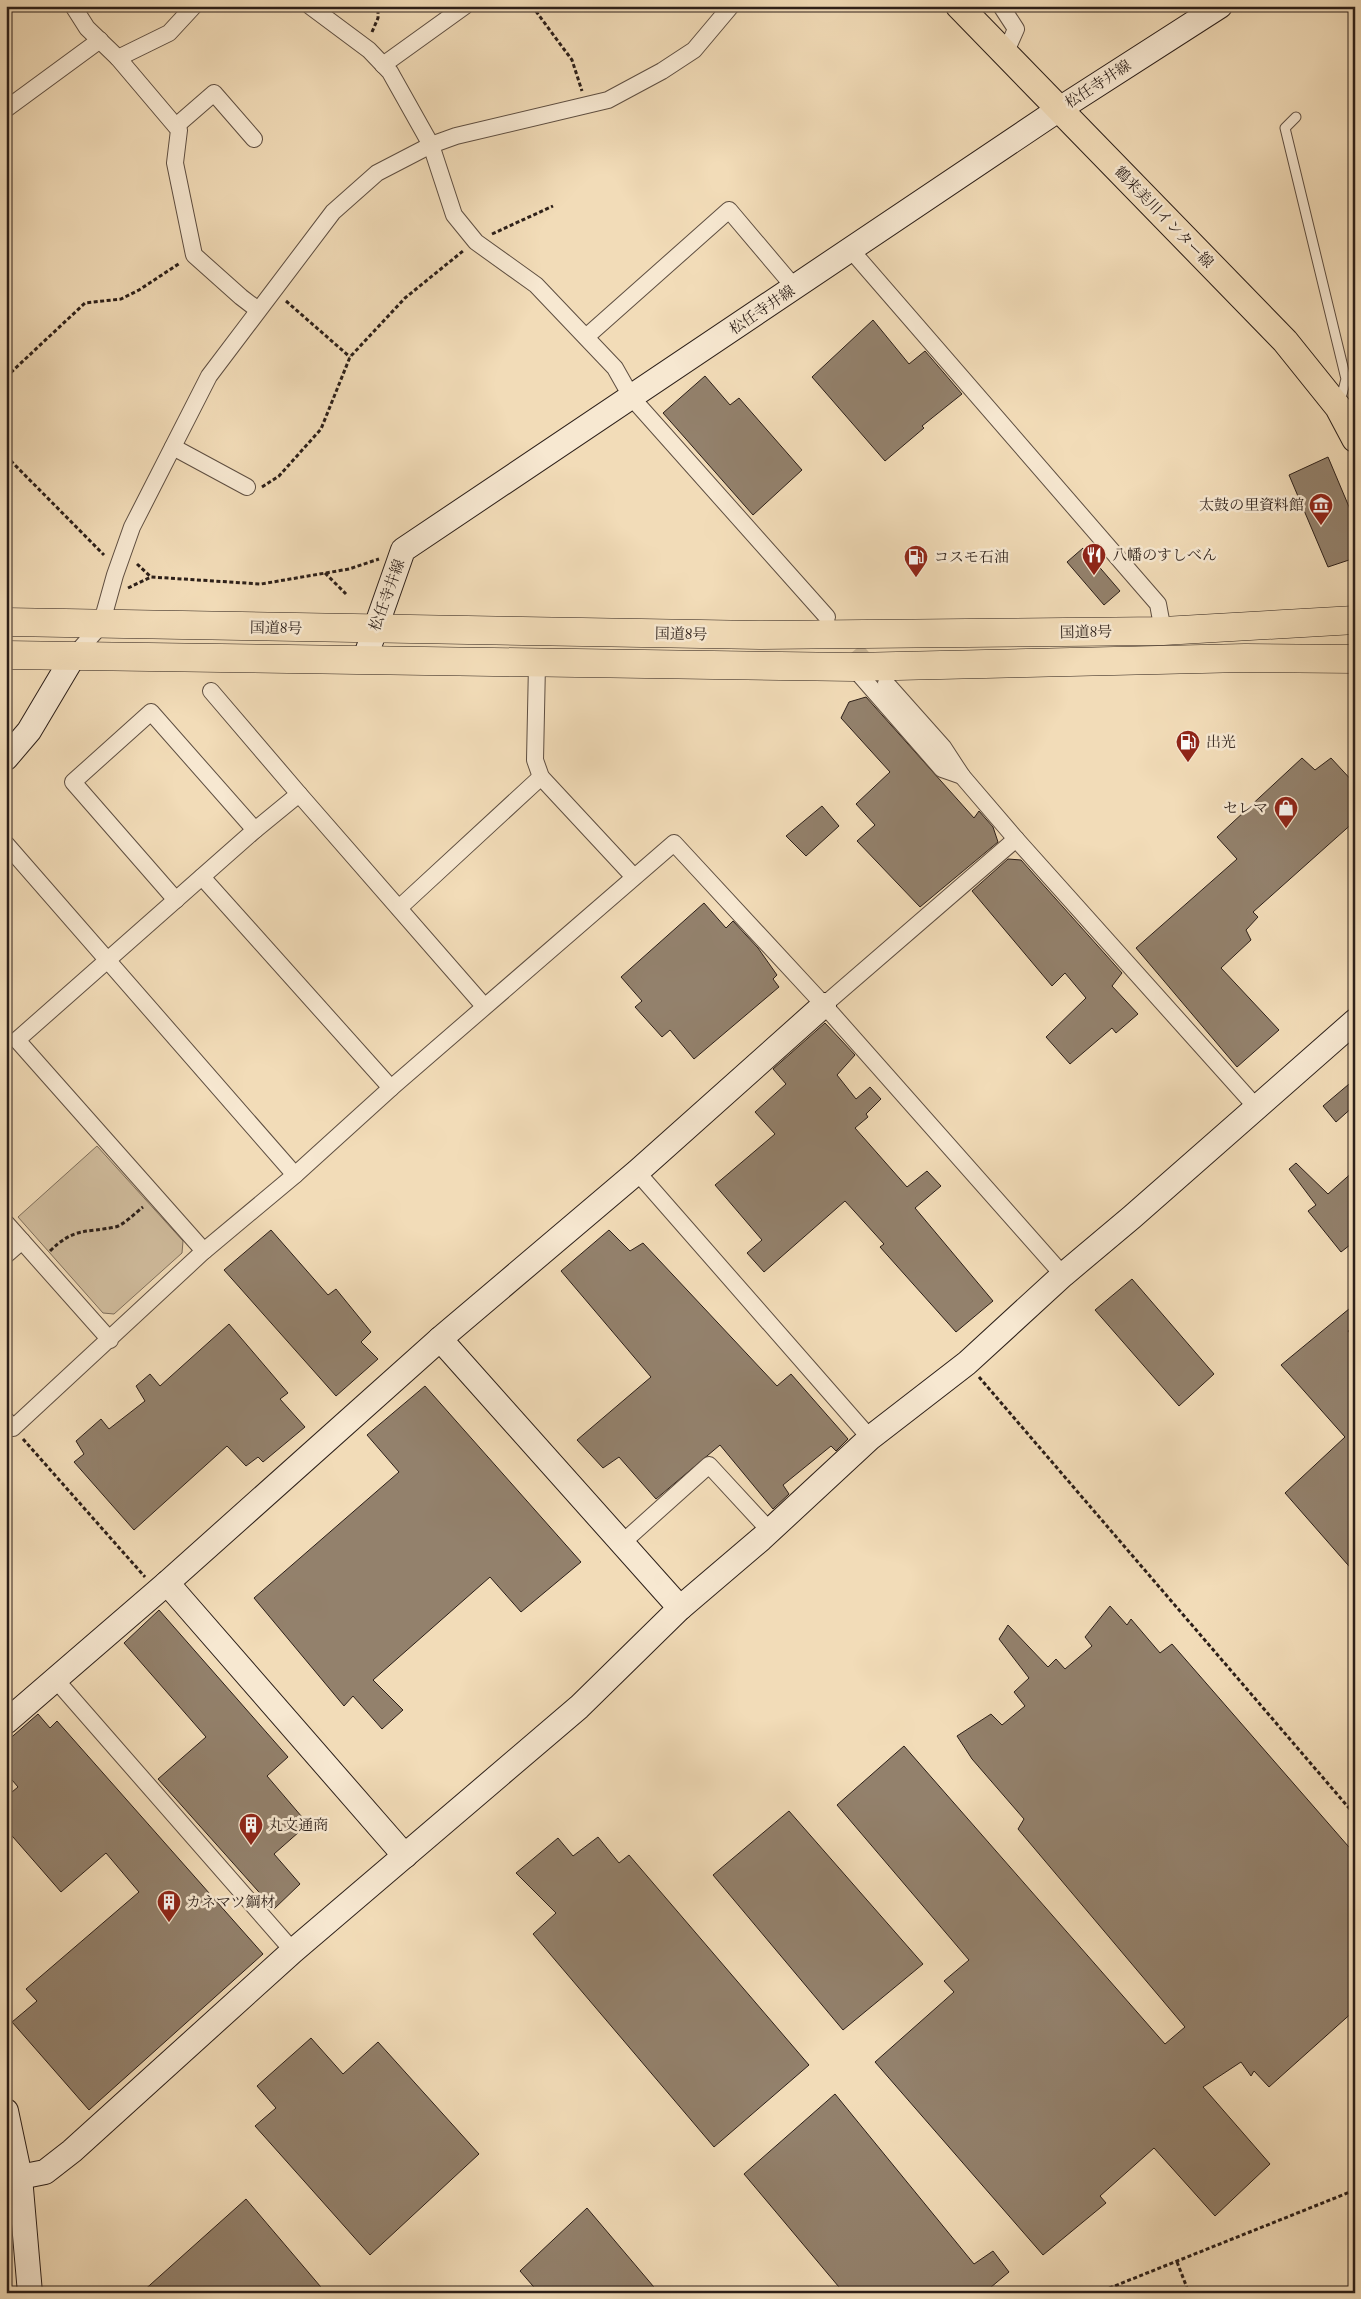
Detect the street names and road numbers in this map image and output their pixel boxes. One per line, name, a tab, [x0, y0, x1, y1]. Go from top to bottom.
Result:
street label: 松任寺井線	[1062, 56, 1134, 112]
street label: 鶴来美川インター線	[1111, 162, 1217, 272]
street label: 松任寺井線	[726, 282, 798, 338]
street label: 松任寺井線	[366, 557, 408, 633]
street label: 国道8号	[250, 619, 302, 637]
street label: 国道8号	[1060, 623, 1112, 641]
street label: 国道8号	[655, 625, 707, 643]

